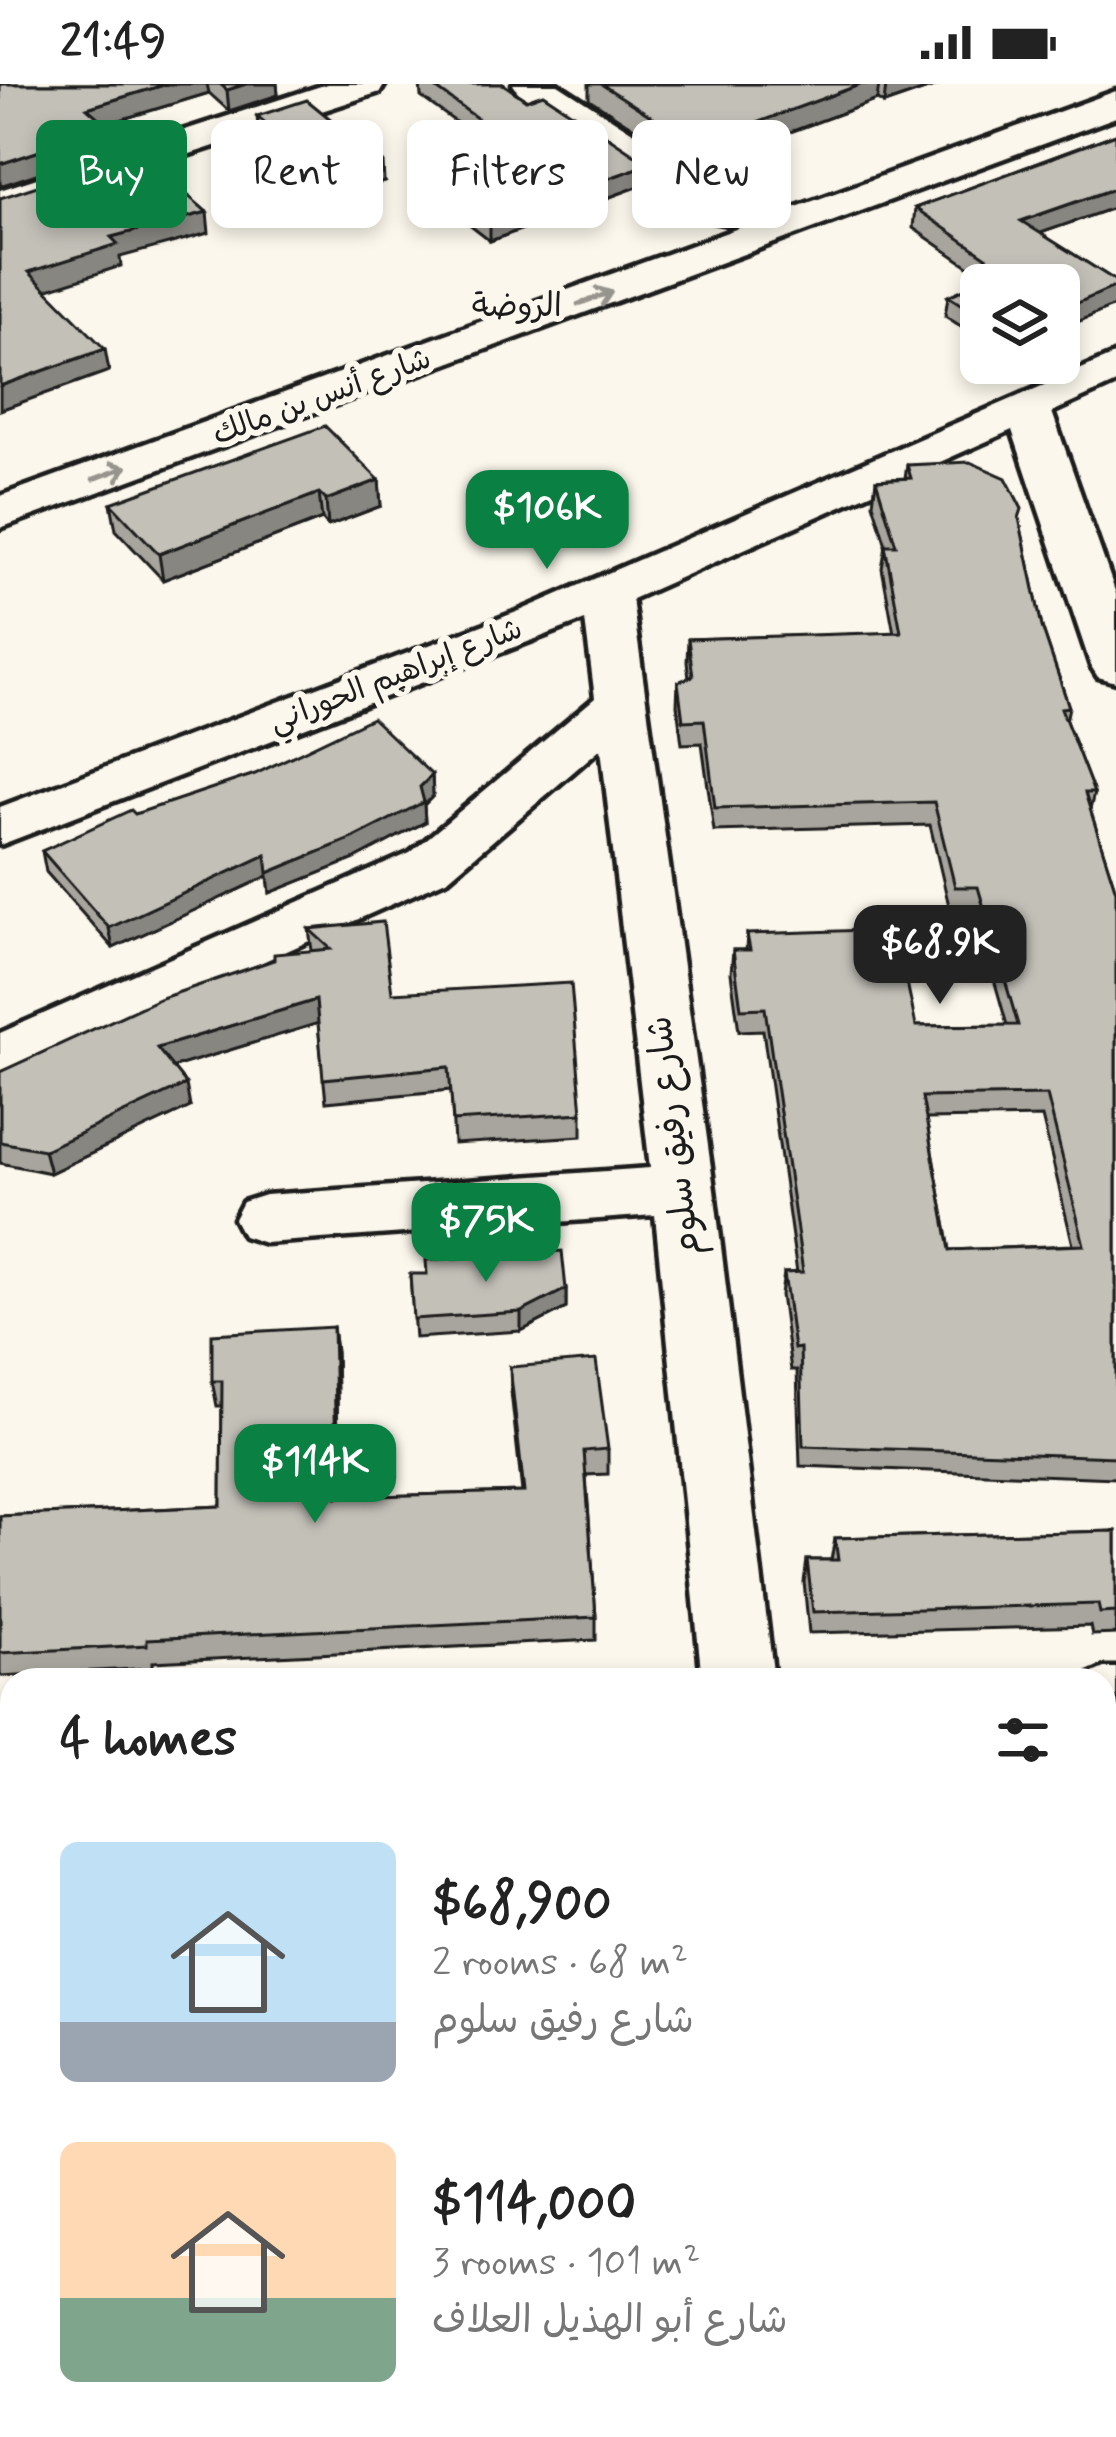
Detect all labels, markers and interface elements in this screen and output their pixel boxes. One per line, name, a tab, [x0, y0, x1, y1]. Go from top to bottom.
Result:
text: 21:49	[60, 13, 166, 72]
chip: Buy	[36, 120, 187, 228]
chip: Rent	[211, 120, 383, 228]
chip: Filters	[407, 120, 608, 228]
chip: New	[632, 120, 791, 228]
map controls	[960, 264, 1080, 384]
button: layers	[960, 264, 1080, 384]
district label: الروضة	[472, 285, 562, 329]
one-way arrow	[576, 286, 613, 307]
street label: شارع أنس بن مالك	[208, 339, 436, 455]
one-way arrow	[91, 461, 128, 482]
pin: $106K	[463, 470, 631, 572]
text: $106K	[493, 483, 601, 534]
street label: شارع إبراهيم الحوراني	[264, 610, 530, 747]
pin: $68.9K	[842, 905, 1038, 1007]
text: $68.9K	[880, 918, 1000, 969]
street label: شارع رفيق سلوم	[637, 1013, 715, 1259]
pin: $75K	[415, 1183, 557, 1285]
text: $75K	[439, 1196, 533, 1247]
pin: $114K	[231, 1424, 399, 1526]
text: $114K	[261, 1437, 369, 1488]
text: 4 homes	[60, 1707, 237, 1773]
icon: filters	[990, 1707, 1056, 1773]
text: $68,900	[432, 1872, 612, 1938]
icon: home	[156, 1890, 300, 2034]
text: 2 rooms · 68 m²	[432, 1938, 688, 1989]
text: شارع رفيق سلوم	[432, 1996, 694, 2047]
text: $114,000	[432, 2172, 636, 2238]
icon: home	[156, 2190, 300, 2334]
text: 3 rooms · 101 m²	[432, 2238, 700, 2289]
text: شارع أبو الهذيل العلاف	[432, 2296, 788, 2347]

